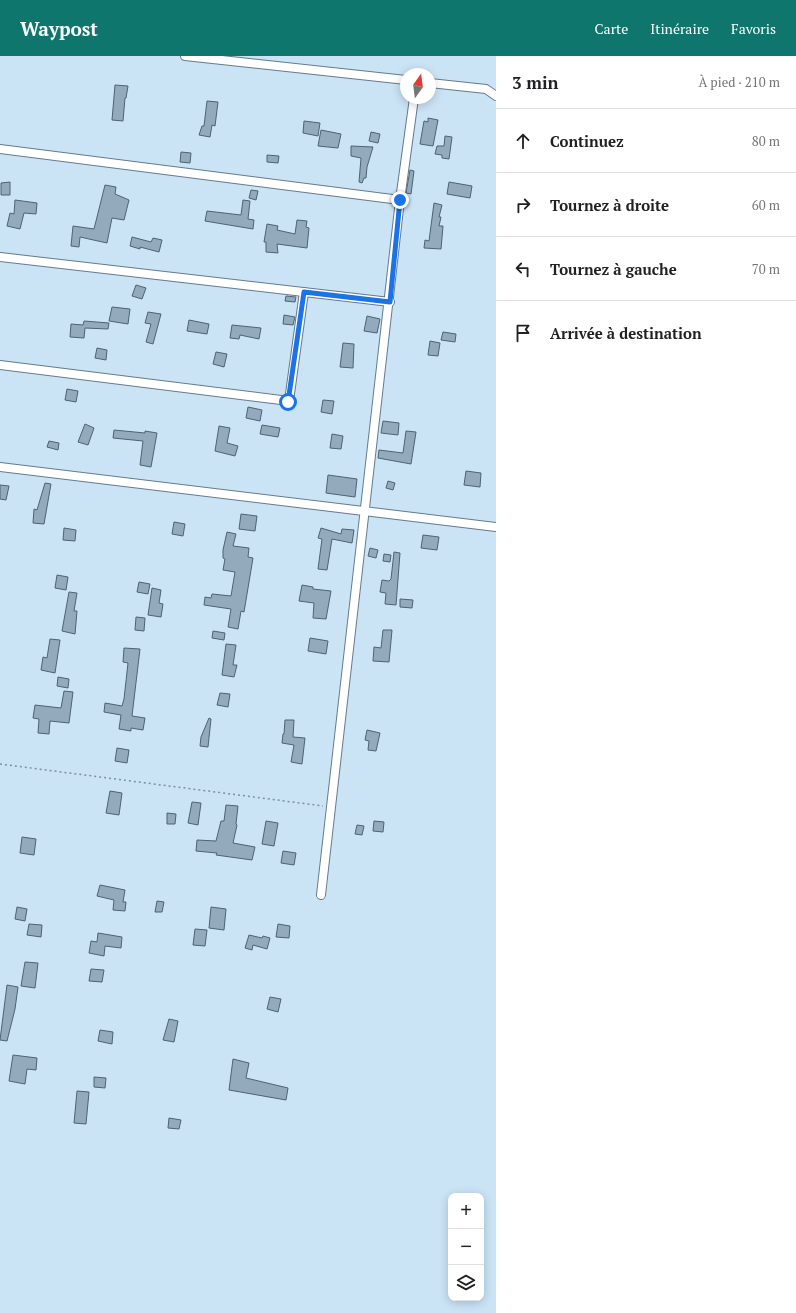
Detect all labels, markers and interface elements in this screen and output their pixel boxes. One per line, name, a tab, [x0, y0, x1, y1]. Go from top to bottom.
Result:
text: Waypost	[20, 16, 98, 41]
text: Carte	[595, 19, 628, 38]
text: Itinéraire	[650, 19, 709, 38]
text: Favoris	[731, 19, 776, 38]
north arrow	[400, 68, 436, 104]
text: 3 min	[512, 71, 559, 94]
text: À pied · 210 m	[699, 73, 780, 91]
icon: ahead	[512, 130, 534, 152]
text: Continuez	[550, 131, 624, 151]
text: 80 m	[752, 132, 780, 150]
route end	[391, 191, 409, 209]
icon: right	[512, 194, 534, 216]
text: Tournez à droite	[550, 195, 669, 215]
text: 60 m	[752, 196, 780, 214]
icon: left	[512, 258, 534, 280]
text: Tournez à gauche	[550, 259, 677, 279]
text: 70 m	[752, 260, 780, 278]
icon: arrive	[512, 322, 534, 344]
text: Arrivée à destination	[550, 323, 702, 343]
route start	[279, 393, 297, 411]
map controls	[448, 1193, 484, 1301]
button: +	[448, 1193, 484, 1229]
button: −	[448, 1229, 484, 1265]
button: layers	[448, 1265, 484, 1301]

